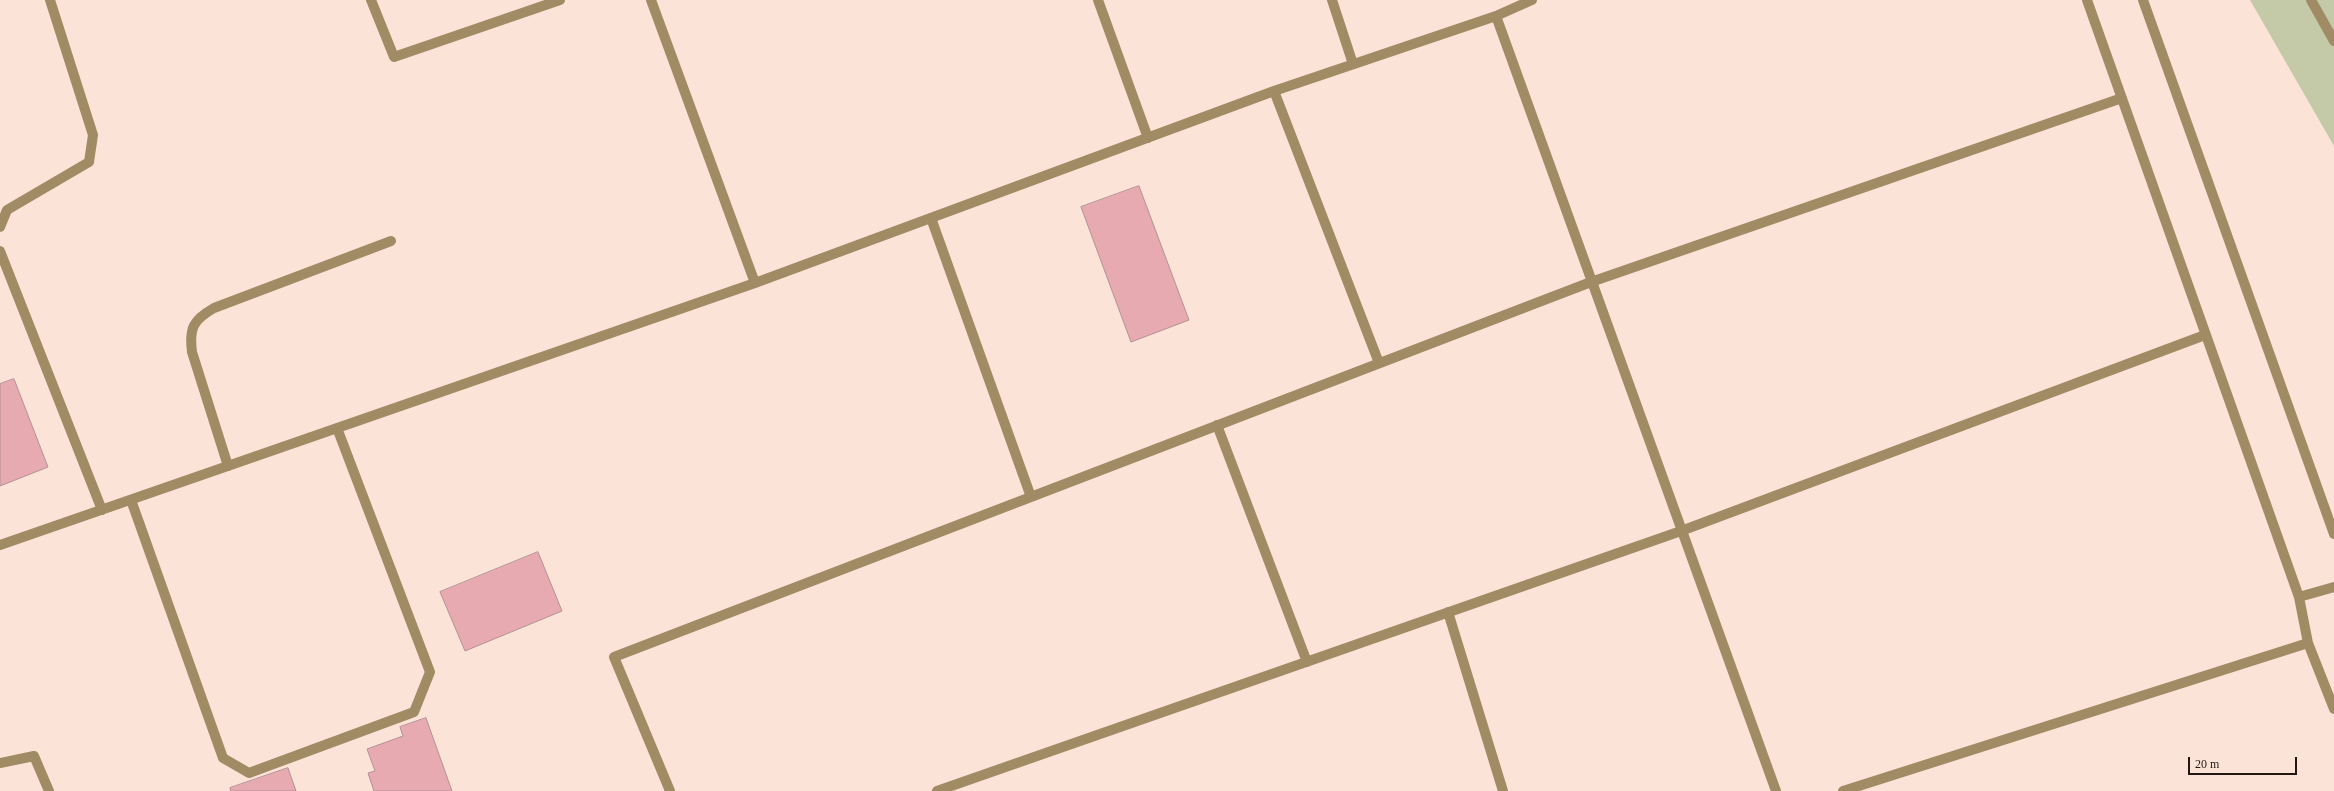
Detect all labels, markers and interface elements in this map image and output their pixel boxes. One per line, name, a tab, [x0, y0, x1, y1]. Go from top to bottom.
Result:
scale bar	[2190, 749, 2299, 775]
text: 20 m	[2195, 757, 2219, 771]

